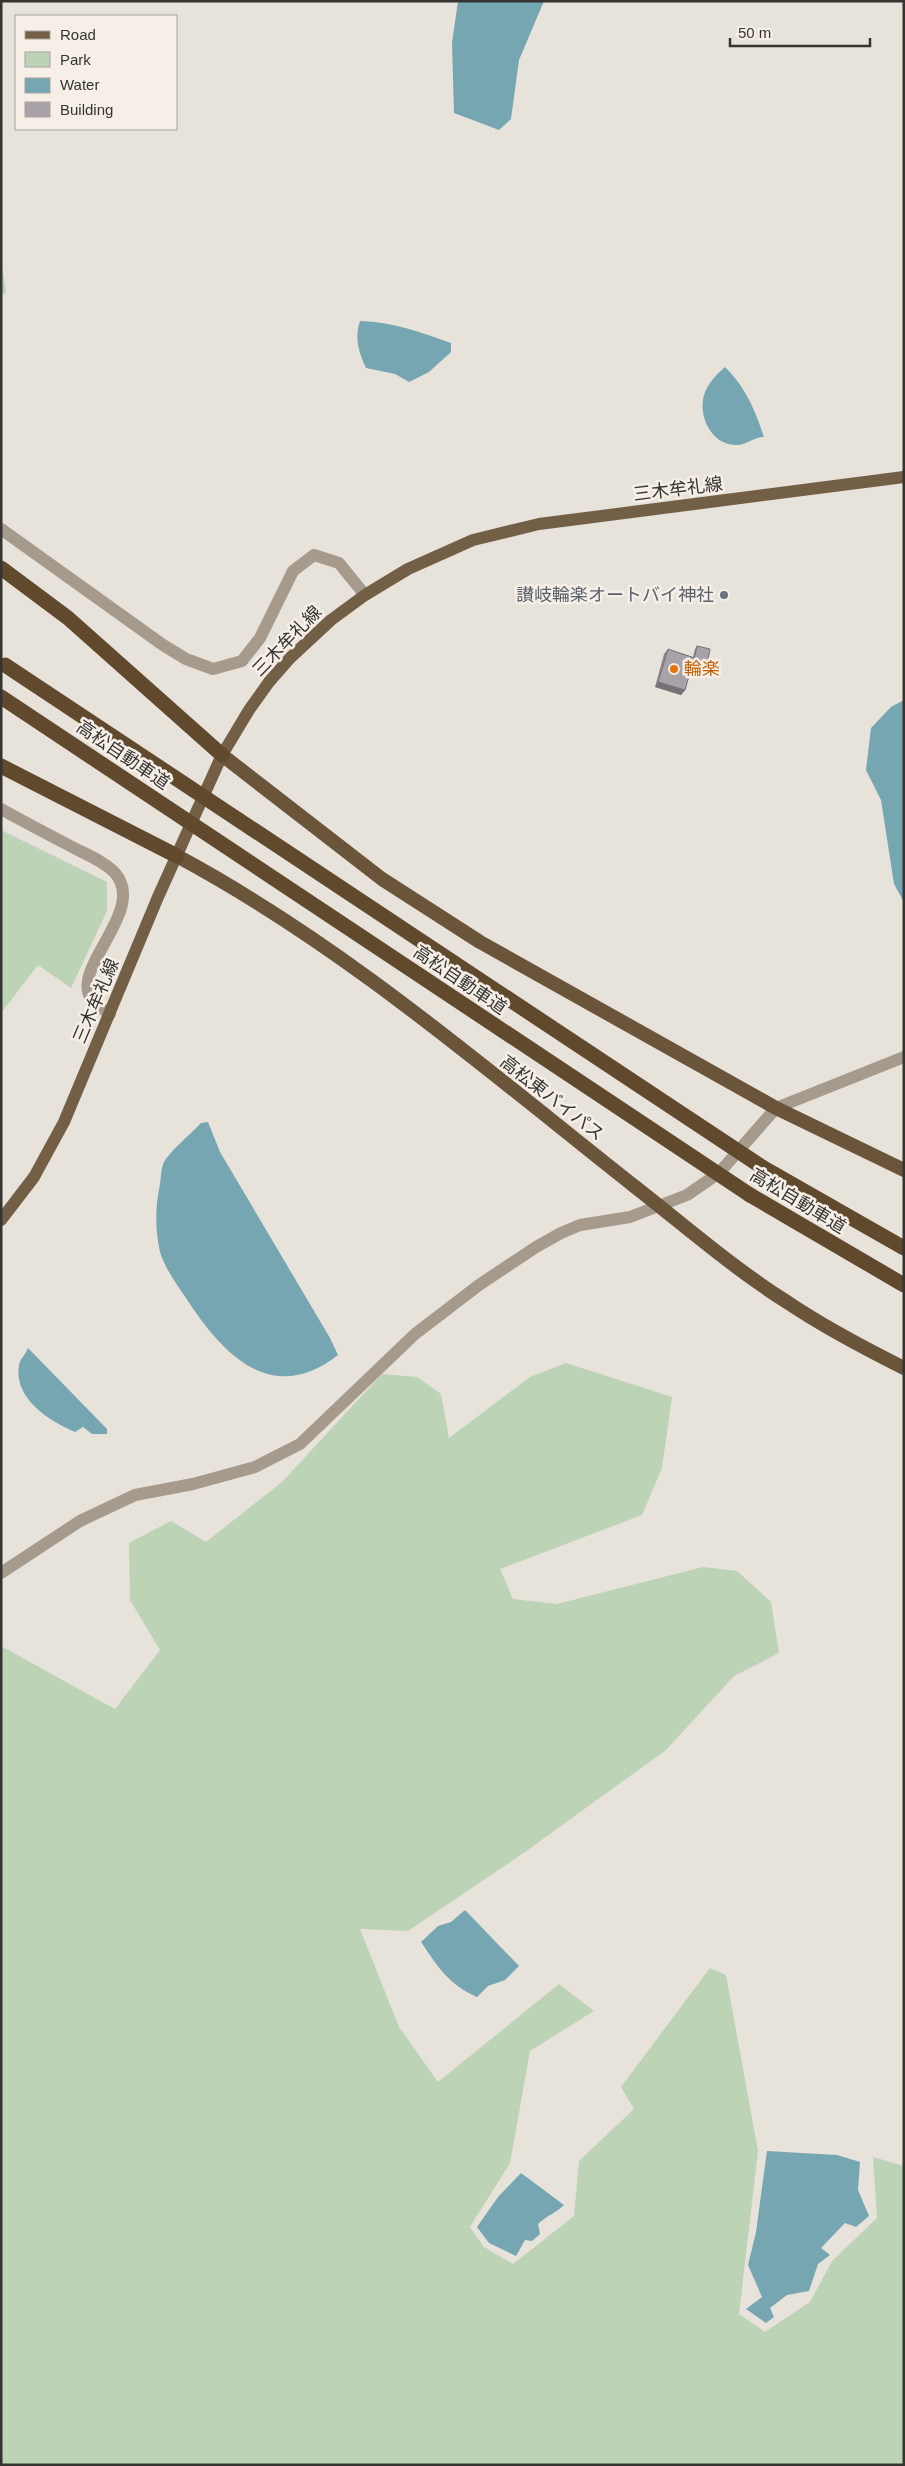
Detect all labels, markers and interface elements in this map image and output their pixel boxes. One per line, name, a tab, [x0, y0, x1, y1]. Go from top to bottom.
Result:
legend	[15, 15, 178, 130]
scale bar	[730, 15, 870, 47]
text: 50 m	[738, 24, 771, 41]
text: Road	[60, 26, 96, 43]
text: Park	[60, 51, 91, 68]
text: Water	[60, 76, 99, 93]
text: Building	[60, 101, 113, 118]
street label: 三木牟礼線	[632, 474, 724, 504]
place label: 讃岐輪楽オートバイ神社	[516, 585, 714, 605]
marker: 讃岐輪楽オートバイ神社	[718, 589, 730, 601]
street label: 三木牟礼線	[249, 602, 325, 680]
place label: 輪楽	[684, 659, 720, 679]
marker: 輪楽	[668, 663, 680, 675]
street label: 高松自動車道	[73, 717, 173, 793]
street label: 高松自動車道	[410, 942, 510, 1018]
street label: 三木牟礼線	[69, 956, 123, 1046]
street label: 高松東バイパス	[496, 1051, 608, 1145]
street label: 高松自動車道	[747, 1165, 849, 1237]

